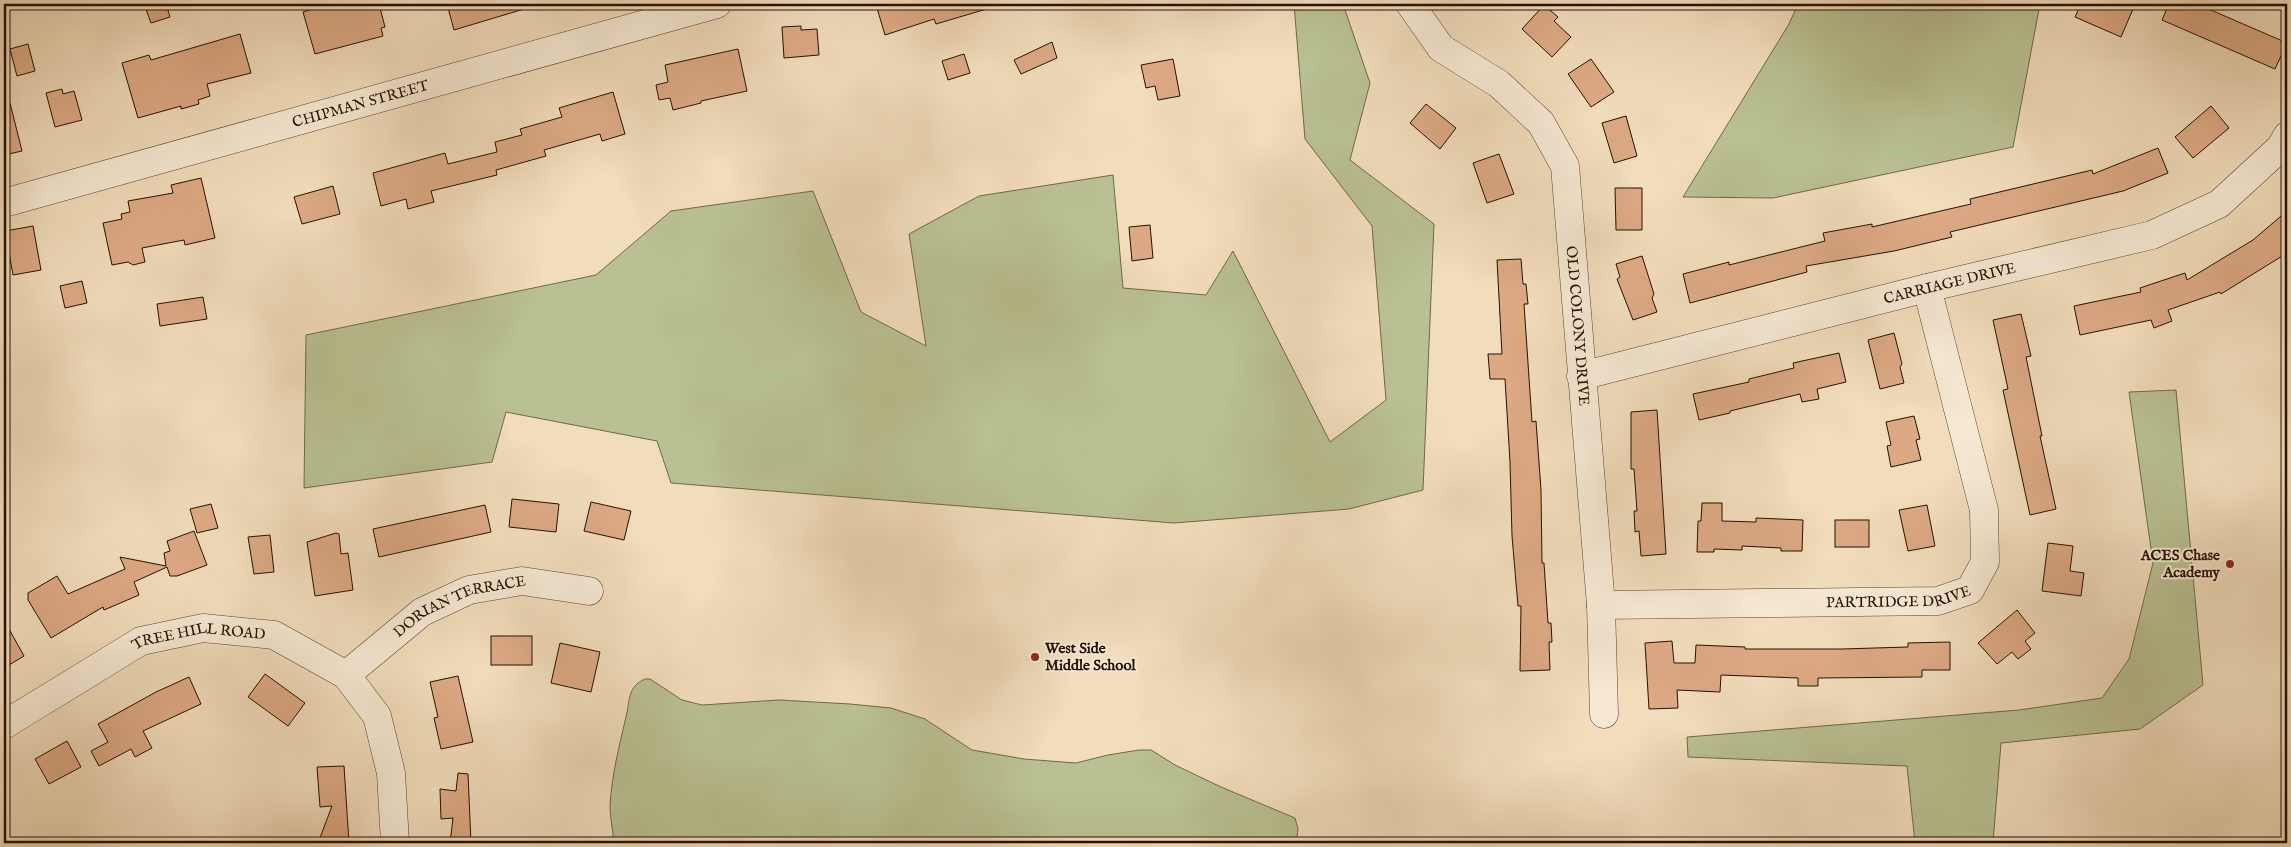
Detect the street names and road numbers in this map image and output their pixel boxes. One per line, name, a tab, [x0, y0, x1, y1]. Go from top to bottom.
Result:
street label: CHIPMAN STREET	[290, 76, 431, 132]
street label: OLD COLONY DRIVE	[1562, 245, 1594, 407]
street label: CARRIAGE DRIVE	[1881, 258, 2018, 309]
street label: DORIAN TERRACE	[390, 572, 527, 642]
street label: PARTRIDGE DRIVE	[1826, 581, 1973, 612]
street label: TREE HILL ROAD	[128, 618, 266, 655]

